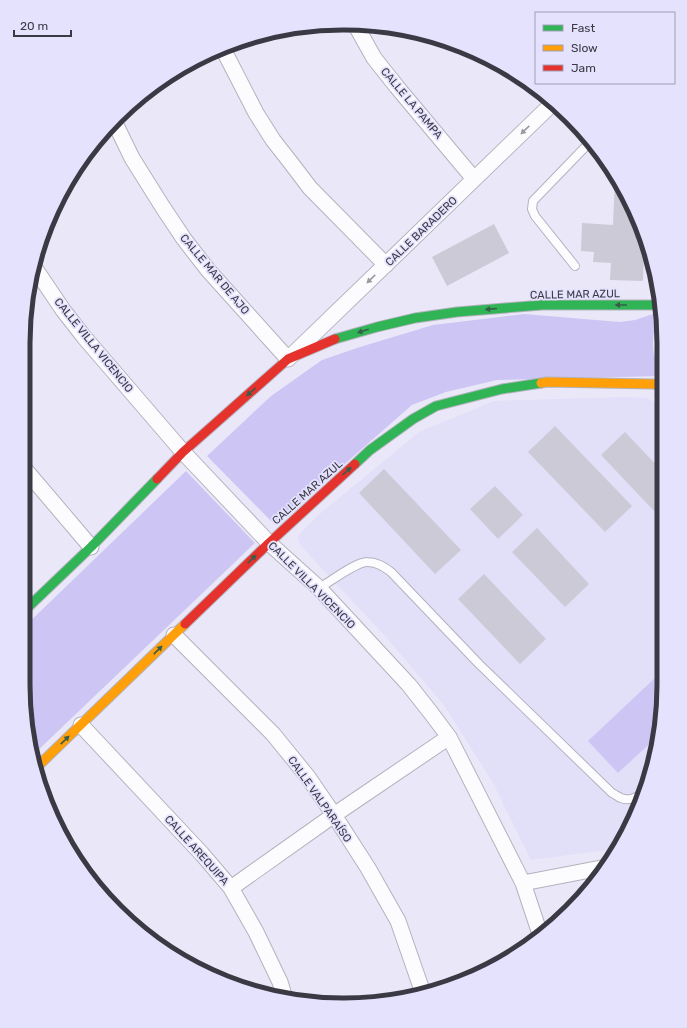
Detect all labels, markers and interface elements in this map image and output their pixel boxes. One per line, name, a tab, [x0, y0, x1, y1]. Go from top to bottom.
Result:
scale bar	[14, 12, 71, 38]
legend	[535, 12, 675, 84]
text: 20 m	[20, 19, 48, 33]
text: Fast	[571, 21, 595, 35]
text: Slow	[571, 41, 598, 55]
text: Jam	[571, 61, 596, 75]
street label: CALLE LA PAMPA	[378, 65, 446, 142]
one-way arrow	[520, 125, 530, 135]
street label: CALLE BARADERO	[383, 194, 460, 269]
street label: CALLE MAR DE AJO	[177, 232, 252, 317]
one-way arrow	[366, 274, 376, 284]
street label: CALLE MAR AZUL	[530, 287, 620, 302]
street label: CALLE VILLA VICENCIO	[52, 295, 136, 395]
one-way arrow	[614, 302, 627, 308]
one-way arrow	[485, 306, 497, 312]
one-way arrow	[357, 328, 369, 334]
one-way arrow	[247, 387, 256, 396]
street label: CALLE MAR AZUL	[270, 457, 345, 527]
one-way arrow	[342, 467, 353, 476]
street label: CALLE VILLA VICENCIO	[265, 539, 358, 632]
one-way arrow	[247, 555, 257, 564]
one-way arrow	[153, 645, 163, 655]
one-way arrow	[60, 735, 70, 745]
street label: CALLE VALPARAÍSO	[285, 754, 354, 845]
street label: CALLE AREQUIPA	[162, 813, 232, 888]

